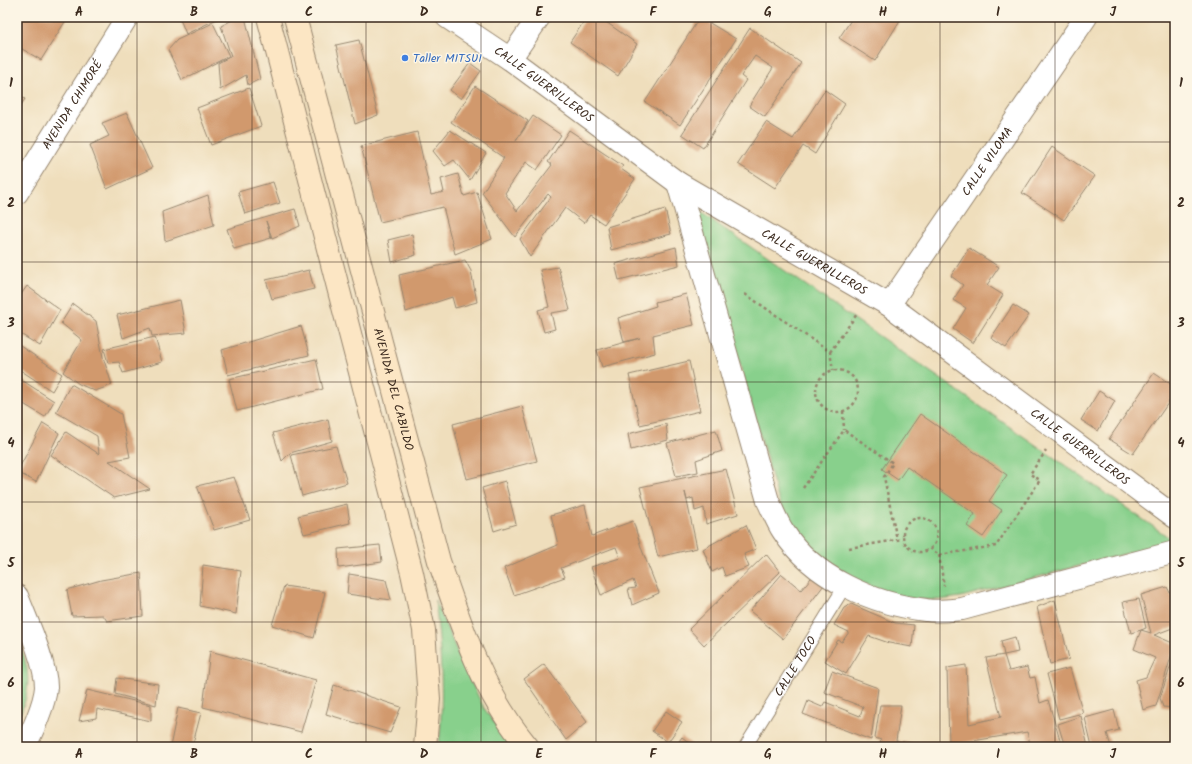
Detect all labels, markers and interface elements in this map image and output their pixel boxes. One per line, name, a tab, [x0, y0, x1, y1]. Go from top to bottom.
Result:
text: A	[75, 2, 83, 23]
text: B	[190, 2, 198, 23]
text: C	[305, 2, 313, 23]
text: D	[420, 2, 429, 23]
text: E	[535, 2, 543, 23]
text: F	[649, 2, 657, 23]
text: G	[764, 2, 772, 23]
text: H	[879, 2, 888, 23]
text: I	[996, 2, 1000, 23]
text: J	[1110, 2, 1117, 23]
street label: CALLE GUERRILLEROS	[490, 42, 598, 128]
place label: Taller MITSUI	[413, 49, 482, 68]
marker: Taller MITSUI	[400, 53, 410, 63]
street label: AVENIDA CHIMORÉ	[37, 56, 108, 153]
text: 1	[9, 73, 13, 94]
text: 1	[1179, 73, 1183, 94]
street label: CALLE VILOMA	[957, 123, 1018, 200]
text: 2	[7, 193, 15, 214]
text: 2	[1177, 193, 1185, 214]
street label: CALLE GUERRILLEROS	[758, 224, 871, 301]
text: 3	[6, 313, 15, 334]
text: 3	[1176, 313, 1185, 334]
street label: AVENIDA DEL CABILDO	[368, 326, 419, 453]
street label: CALLE GUERRILLEROS	[1026, 404, 1134, 491]
text: 4	[7, 433, 15, 454]
text: 4	[1177, 433, 1185, 454]
text: 5	[7, 553, 16, 574]
text: 5	[1177, 553, 1186, 574]
street label: CALLE TOCO	[770, 632, 822, 700]
text: 6	[7, 673, 15, 694]
text: 6	[1177, 673, 1185, 694]
text: A	[75, 744, 83, 764]
text: B	[190, 744, 198, 764]
text: C	[305, 744, 313, 764]
text: D	[420, 744, 429, 764]
text: E	[535, 744, 543, 764]
text: F	[649, 744, 657, 764]
text: G	[764, 744, 772, 764]
text: H	[879, 744, 888, 764]
text: I	[996, 744, 1000, 764]
text: J	[1110, 744, 1117, 764]

